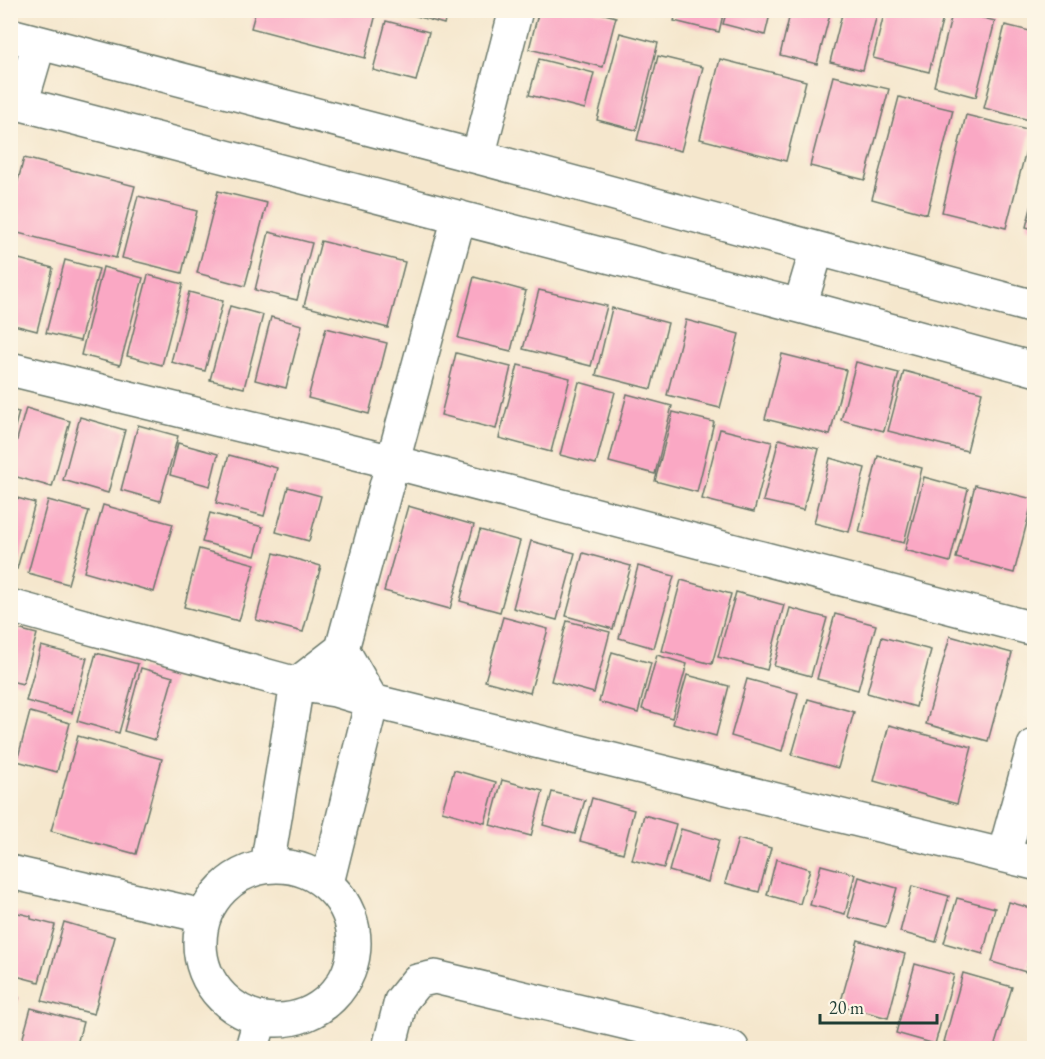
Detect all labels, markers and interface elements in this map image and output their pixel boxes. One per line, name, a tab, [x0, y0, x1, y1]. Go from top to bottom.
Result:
scale bar	[820, 987, 937, 1025]
text: 20 m	[829, 996, 864, 1019]

